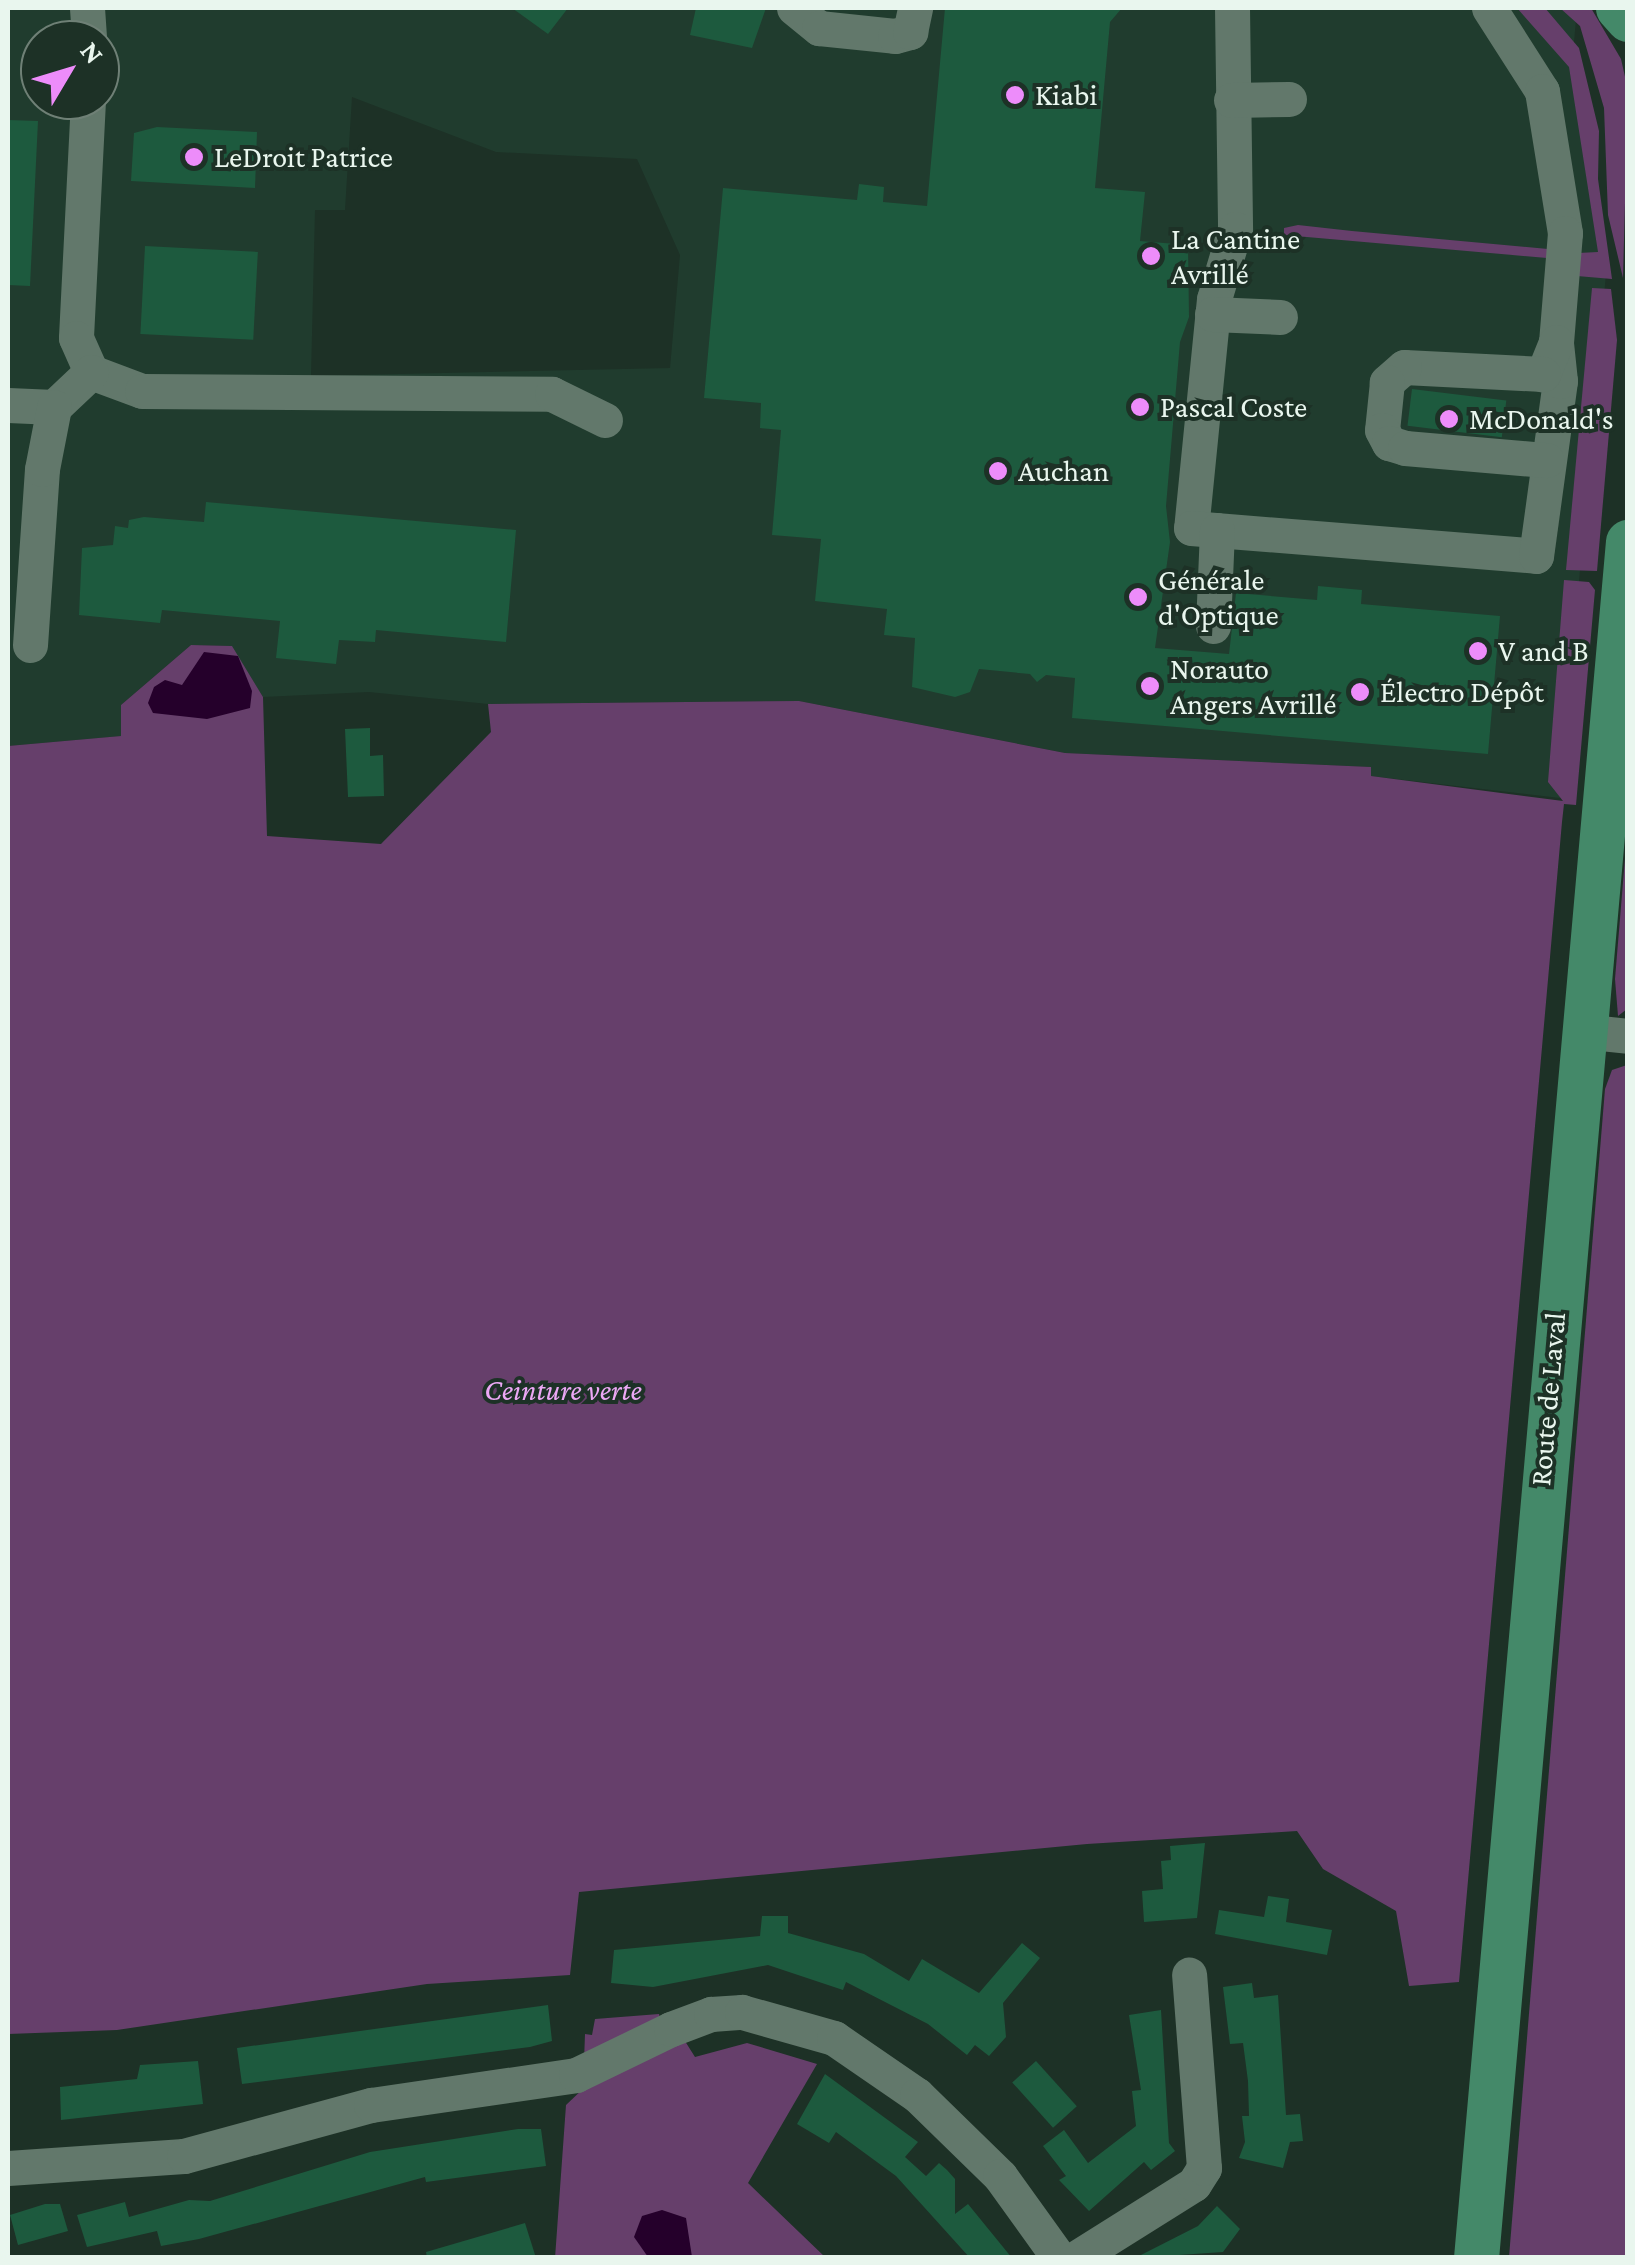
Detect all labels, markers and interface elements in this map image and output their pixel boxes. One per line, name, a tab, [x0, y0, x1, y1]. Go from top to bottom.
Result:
north arrow	[20, 20, 120, 120]
text: N	[74, 35, 111, 70]
place label: Kiabi	[1035, 77, 1097, 113]
marker: Kiabi	[1004, 84, 1026, 106]
place label: LeDroit Patrice	[214, 139, 393, 175]
marker: LeDroit Patrice	[183, 146, 205, 168]
place label: La Cantine Avrillé	[1171, 221, 1300, 292]
marker: La Cantine Avrillé	[1140, 245, 1162, 267]
place label: Pascal Coste	[1160, 389, 1307, 425]
marker: Pascal Coste	[1129, 396, 1151, 418]
place label: McDonald's	[1469, 401, 1614, 437]
marker: McDonald's	[1438, 408, 1460, 430]
place label: Auchan	[1018, 453, 1109, 489]
marker: Auchan	[987, 460, 1009, 482]
place label: Générale d'Optique	[1158, 562, 1279, 632]
marker: Générale d'Optique	[1127, 586, 1149, 608]
place label: V and B	[1498, 633, 1589, 669]
marker: V and B	[1467, 640, 1489, 662]
place label: Norauto Angers Avrillé	[1170, 651, 1336, 722]
place label: Électro Dépôt	[1380, 674, 1544, 710]
marker: Norauto Angers Avrillé	[1139, 675, 1161, 697]
marker: Électro Dépôt	[1349, 681, 1371, 703]
street label: Route de Laval	[1522, 1311, 1574, 1487]
park label: Ceinture verte	[484, 1372, 642, 1408]

